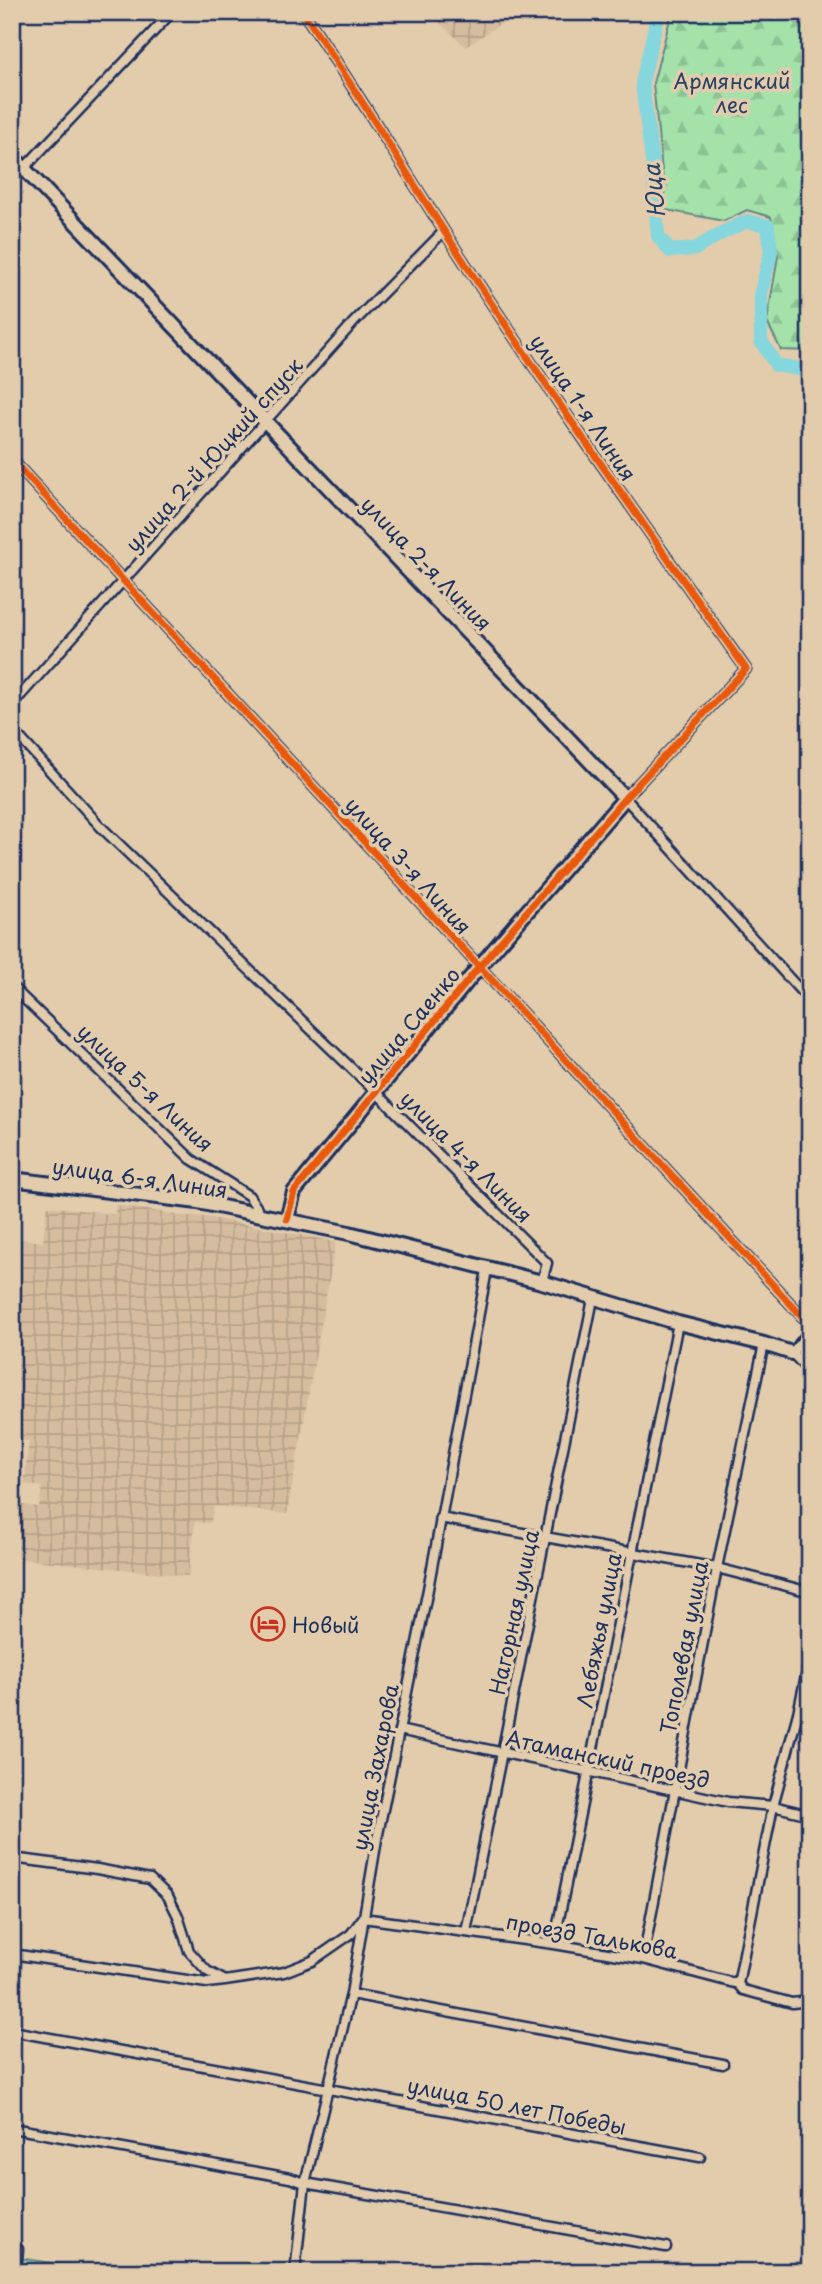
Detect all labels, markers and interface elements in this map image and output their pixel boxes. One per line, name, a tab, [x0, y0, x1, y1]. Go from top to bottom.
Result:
park label: Армянский лес	[674, 64, 790, 120]
water label: Юца	[633, 161, 673, 220]
street label: улица 1-я Линия	[523, 327, 645, 487]
street label: улица 2-й Юцкий спуск	[117, 349, 310, 558]
street label: улица 2-я Линия	[354, 488, 500, 638]
street label: улица 3-я Линия	[338, 789, 480, 941]
street label: улица Саенко	[349, 959, 467, 1091]
street label: улица 5-я Линия	[71, 1015, 221, 1159]
street label: улица 4-я Линия	[394, 1083, 540, 1229]
street label: улица 6-я Линия	[50, 1149, 230, 1205]
street label: Нагорная улица	[480, 1526, 546, 1698]
street label: Лебяжья улица	[567, 1549, 629, 1710]
street label: Тополевая улица	[651, 1557, 716, 1736]
hotel icon: Новый	[249, 1605, 287, 1643]
place label: Новый	[292, 1608, 359, 1640]
street label: улица Захарова	[342, 1681, 406, 1853]
street label: Атаманский проезд	[503, 1721, 713, 1795]
street label: проезд Талькова	[504, 1904, 680, 1966]
street label: улица 50 лет Победы	[405, 2068, 629, 2142]

